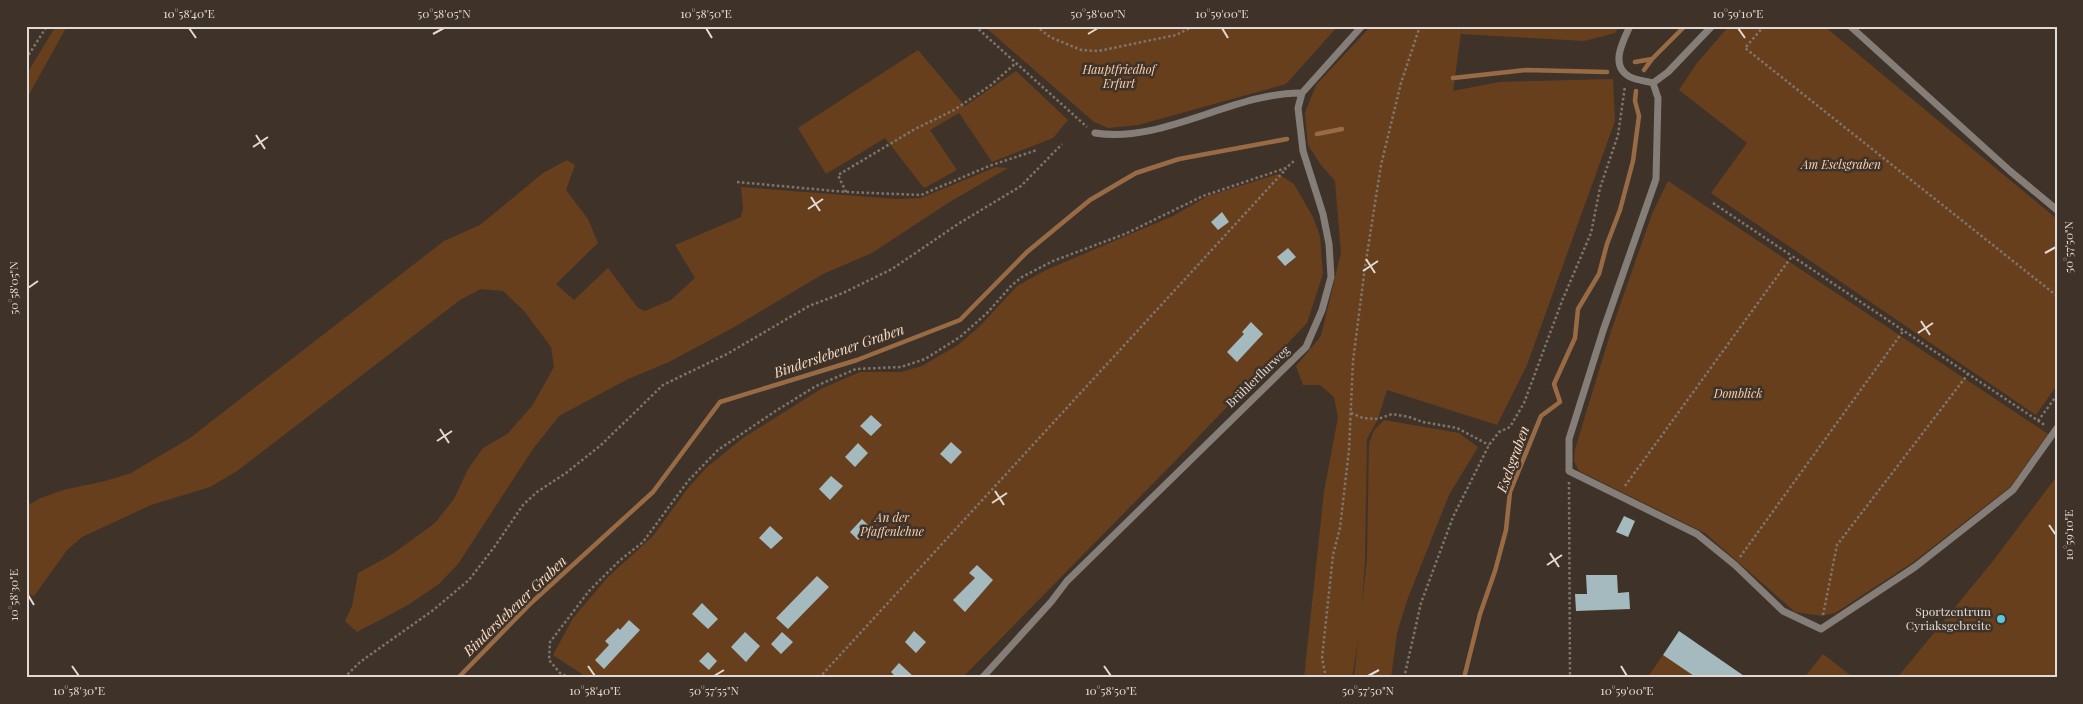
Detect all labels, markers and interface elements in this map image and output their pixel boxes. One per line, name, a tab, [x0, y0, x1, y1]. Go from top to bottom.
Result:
text: 10°58'40"E	[163, 5, 215, 21]
text: 50°58'05"N	[417, 5, 471, 21]
text: 10°58'50"E	[680, 5, 732, 21]
text: 50°58'00"N	[1070, 5, 1126, 21]
text: 10°59'00"E	[1195, 5, 1249, 21]
text: 10°59'10"E	[1713, 5, 1763, 21]
park label: Hauptfriedhof Erfurt	[1082, 61, 1158, 91]
park label: Am Eselsgraben	[1799, 156, 1881, 172]
text: 50°57'50"N	[2060, 220, 2076, 273]
text: 50°58'05"N	[5, 261, 21, 315]
water label: Binderslebener Graben	[770, 319, 907, 382]
street label: Brühlerflurweg	[1222, 341, 1293, 411]
park label: Domblick	[1713, 385, 1762, 401]
water label: Eselsgraben	[1491, 423, 1533, 496]
park label: An der Pfaffenlehne	[859, 509, 924, 539]
text: 10°59'10"E	[2060, 510, 2076, 560]
water label: Binderslebener Graben	[458, 551, 570, 661]
text: 10°58'30"E	[5, 569, 21, 621]
place label: Sportzentrum Cyriaksgebreite	[1906, 603, 1991, 633]
marker: Sportzentrum Cyriaksgebreite	[1995, 613, 2007, 625]
text: 10°58'30"E	[53, 682, 105, 698]
text: 10°58'40"E	[569, 682, 621, 698]
text: 50°57'55"N	[689, 682, 739, 698]
text: 10°58'50"E	[1085, 682, 1137, 698]
text: 50°57'50"N	[1342, 682, 1395, 698]
text: 10°59'00"E	[1600, 682, 1654, 698]

